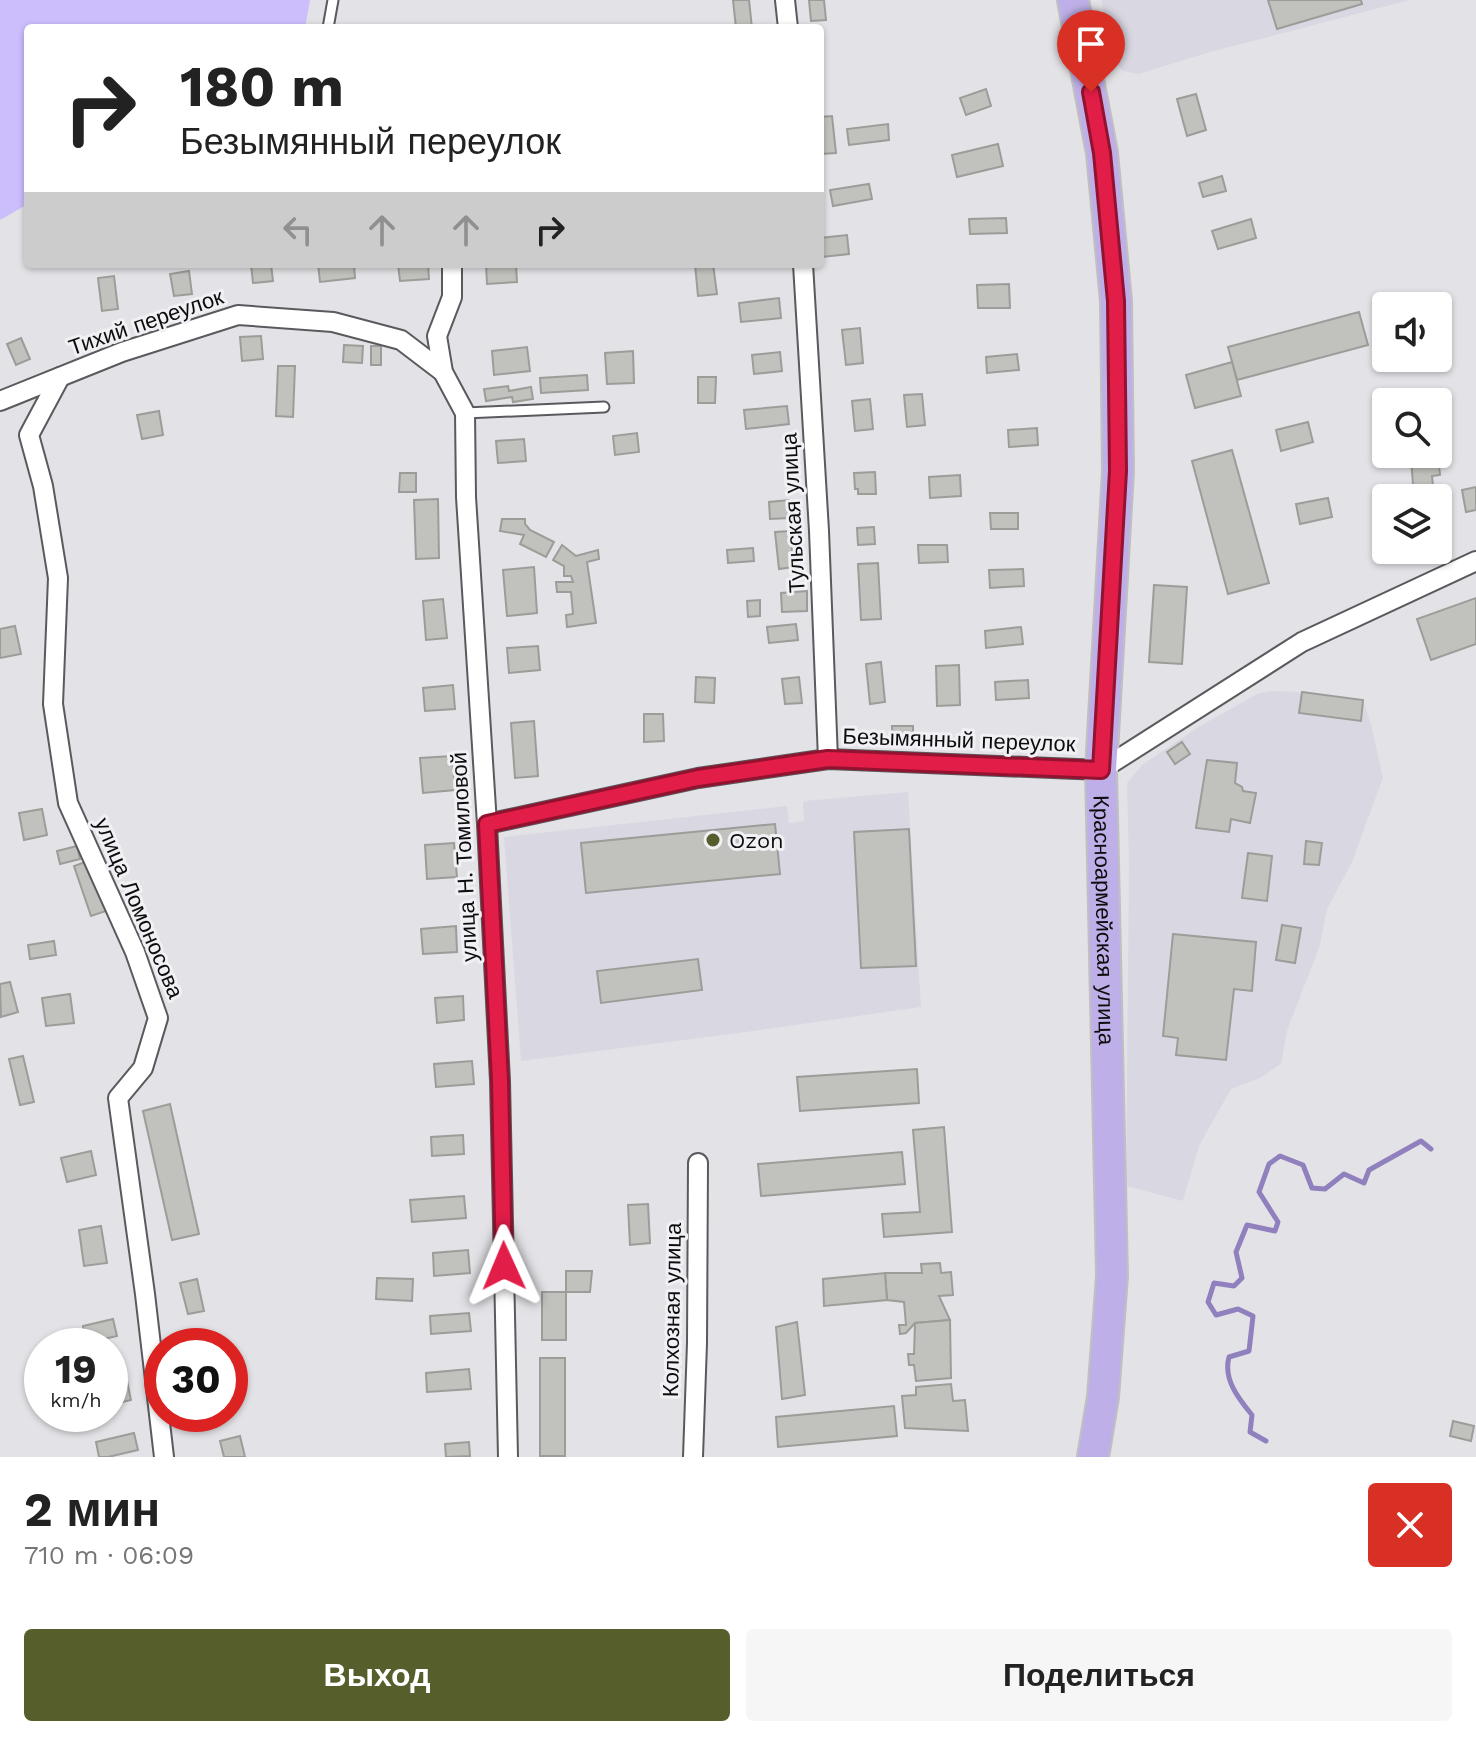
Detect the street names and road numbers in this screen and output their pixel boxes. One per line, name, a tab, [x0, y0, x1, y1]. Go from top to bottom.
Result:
street label: Тихий переулок	[65, 284, 227, 360]
street label: Тульская улица	[776, 432, 810, 594]
street label: Безымянный переулок	[842, 723, 1076, 757]
street label: улица Н. Томиловой	[446, 752, 482, 962]
street label: Красноармейская улица	[1089, 795, 1119, 1046]
street label: улица Ломоносова	[90, 814, 189, 1003]
street label: Колхозная улица	[658, 1222, 686, 1397]

